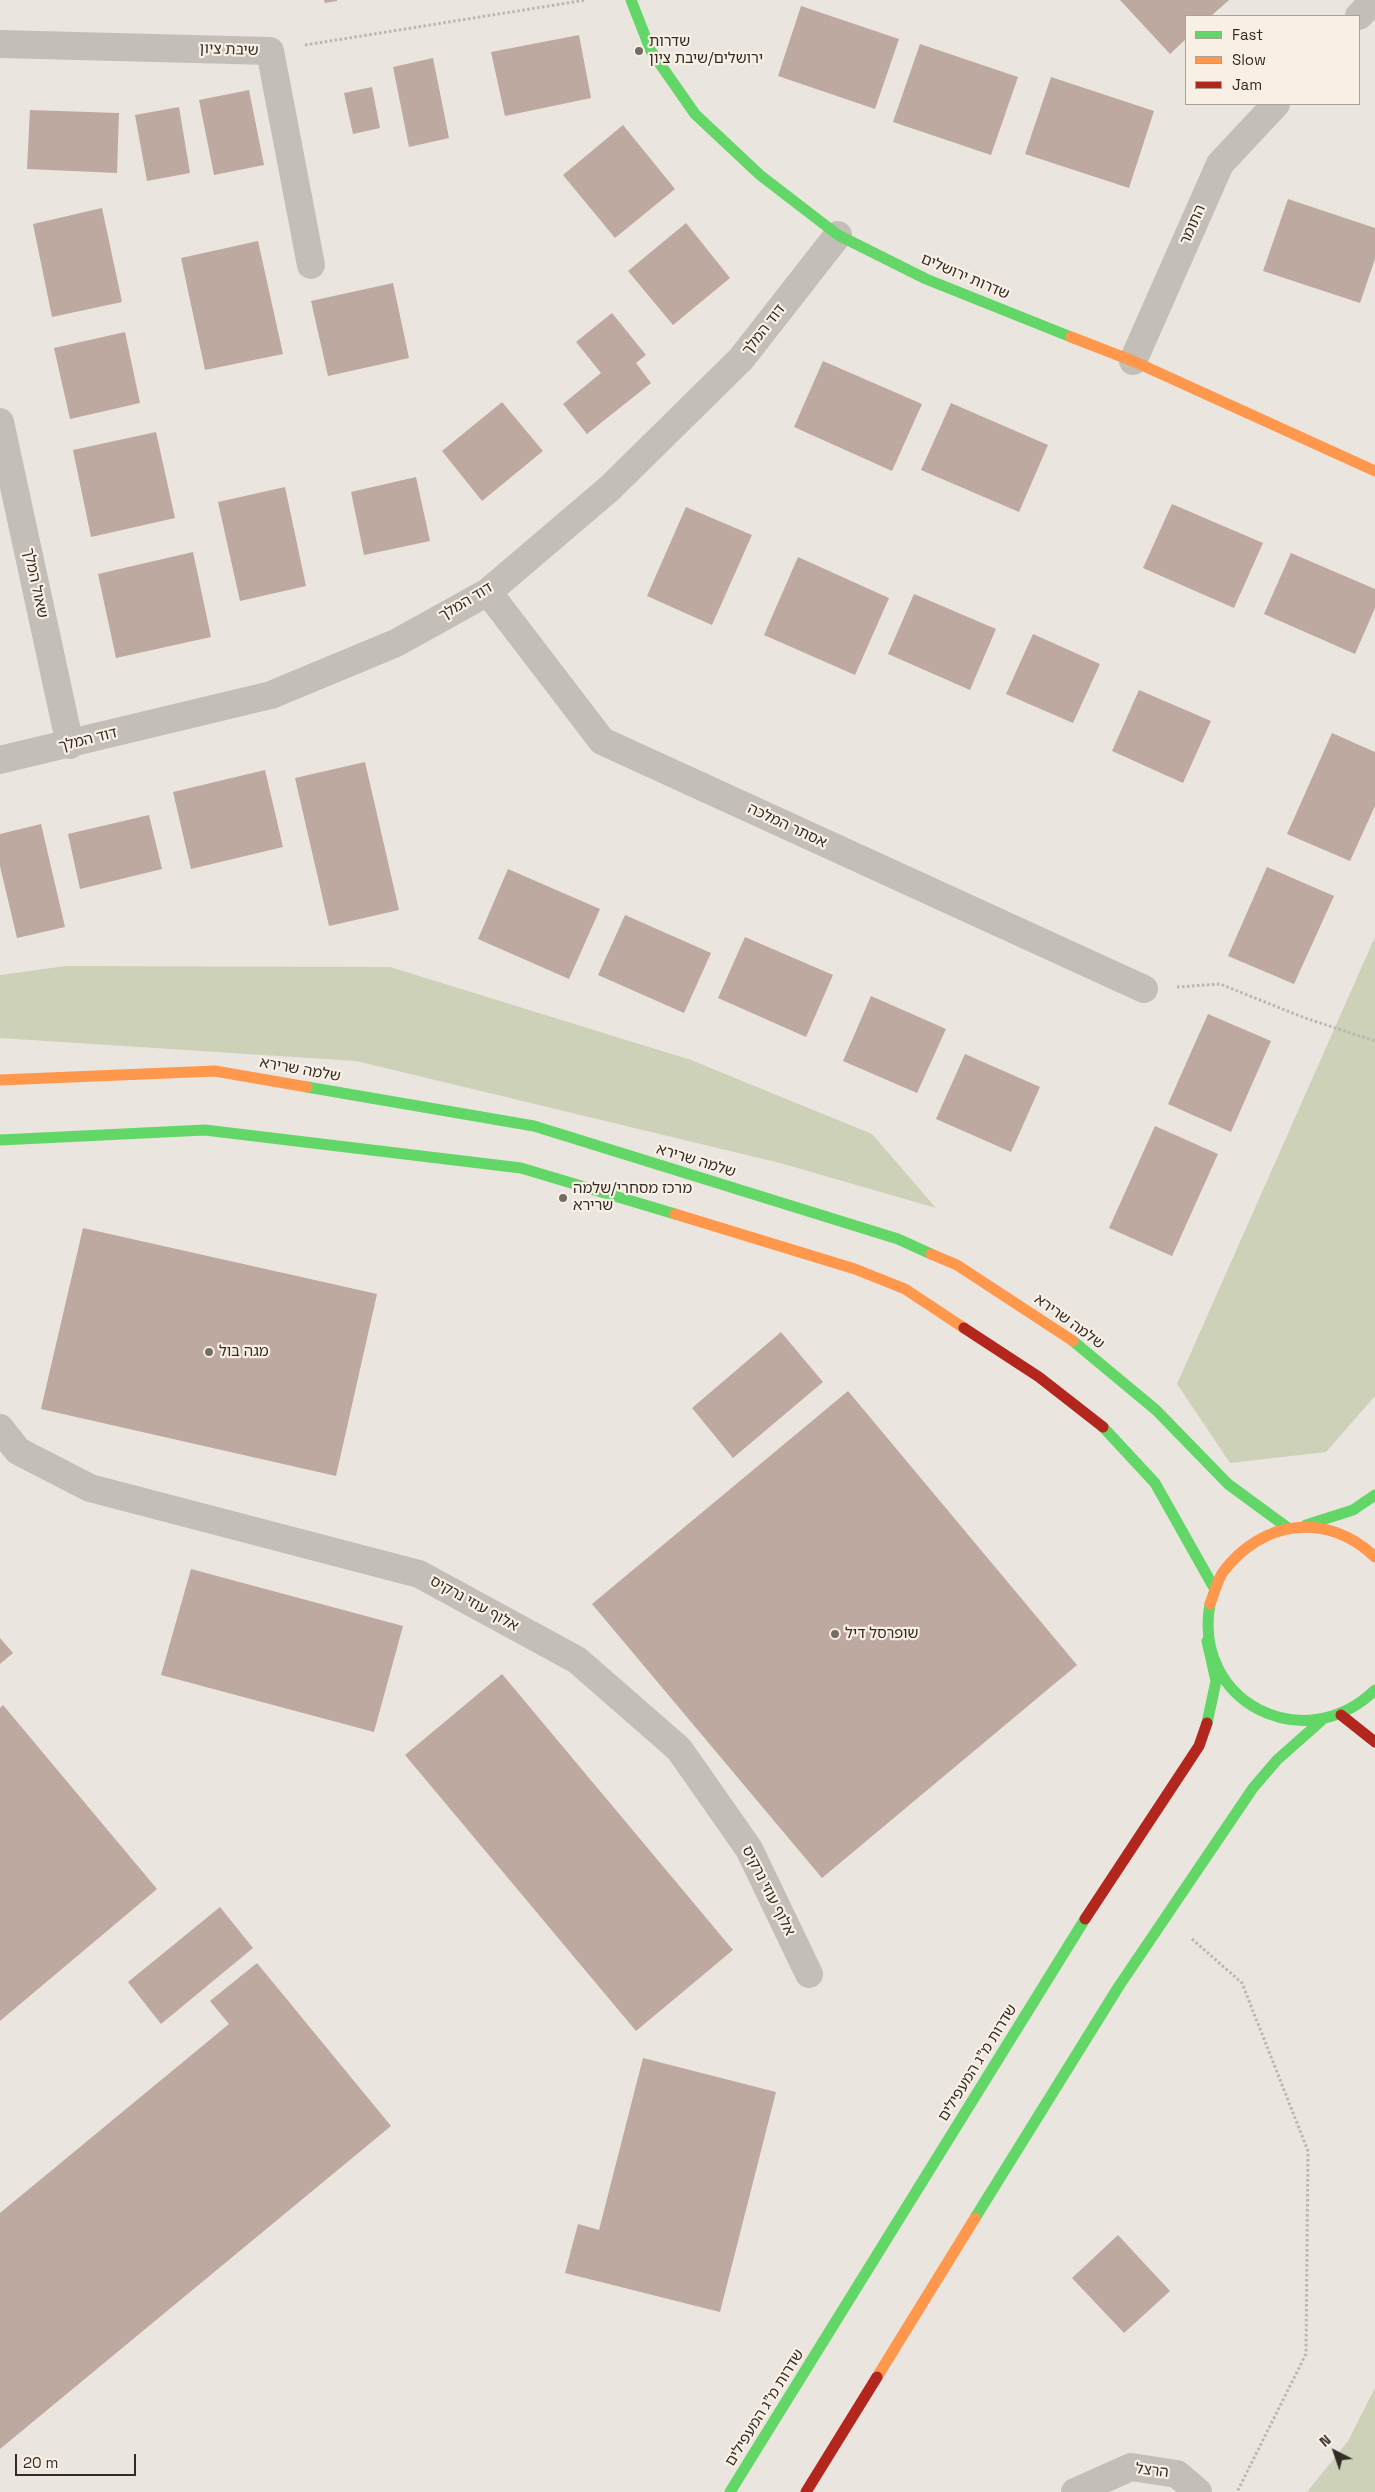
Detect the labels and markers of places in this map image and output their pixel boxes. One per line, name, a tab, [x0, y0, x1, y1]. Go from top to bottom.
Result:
place label: שדרות ירושלים/שיבת ציון	[649, 33, 763, 68]
marker: שדרות ירושלים/שיבת ציון	[633, 45, 645, 57]
place label: מרכז מסחרי/שלמה שרירא	[573, 1180, 692, 1215]
marker: מרכז מסחרי/שלמה שרירא	[557, 1192, 569, 1204]
place label: מגה בול	[219, 1343, 269, 1361]
marker: מגה בול	[203, 1346, 215, 1358]
place label: שופרסל דיל	[845, 1625, 919, 1643]
marker: שופרסל דיל	[829, 1628, 841, 1640]

